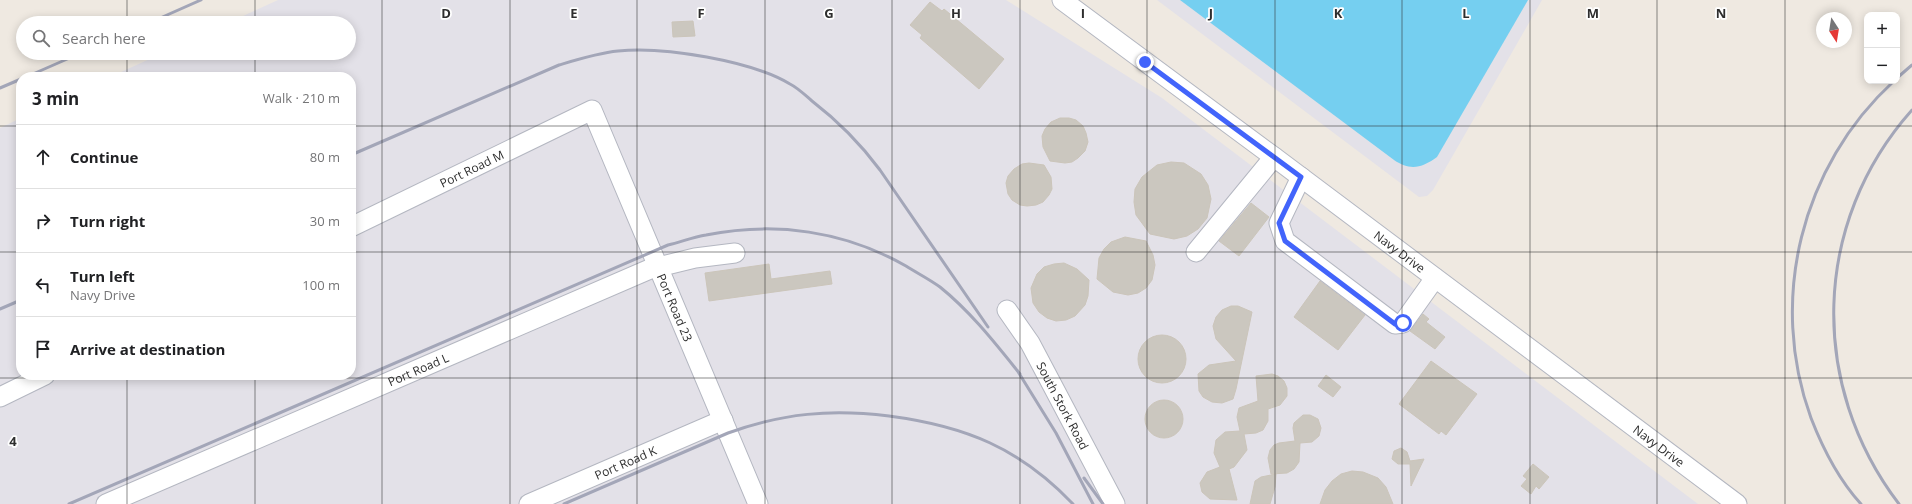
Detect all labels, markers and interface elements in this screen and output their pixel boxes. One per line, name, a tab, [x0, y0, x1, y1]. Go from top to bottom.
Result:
text: D	[441, 4, 451, 22]
text: E	[570, 4, 578, 22]
text: F	[697, 4, 705, 22]
text: G	[824, 4, 834, 22]
text: H	[951, 4, 961, 22]
text: I	[1081, 4, 1085, 22]
text: J	[1208, 4, 1213, 22]
text: K	[1334, 4, 1343, 22]
text: L	[1462, 4, 1470, 22]
text: M	[1587, 4, 1599, 22]
text: N	[1716, 4, 1726, 22]
north arrow	[1816, 12, 1852, 48]
map controls	[1864, 12, 1900, 84]
button: +	[1864, 12, 1900, 48]
search box	[16, 16, 356, 60]
icon: search	[30, 27, 52, 49]
text: Search here	[62, 28, 146, 48]
button: −	[1864, 48, 1900, 84]
route end	[1136, 53, 1154, 71]
text: 3 min	[32, 87, 79, 110]
text: Walk · 210 m	[263, 89, 340, 107]
icon: ahead	[32, 146, 54, 168]
street label: Port Road M	[437, 146, 506, 191]
text: Continue	[70, 147, 138, 167]
text: 80 m	[310, 148, 340, 166]
icon: right	[32, 210, 54, 232]
text: Turn right	[70, 211, 145, 231]
text: 30 m	[310, 212, 340, 230]
street label: Navy Drive	[1371, 226, 1429, 276]
text: Turn left	[70, 266, 135, 286]
street label: Port Road 23	[653, 271, 697, 344]
icon: left	[32, 274, 54, 296]
text: 100 m	[302, 276, 340, 294]
text: Navy Drive	[70, 286, 135, 304]
route start	[1394, 314, 1412, 332]
icon: arrive	[32, 338, 54, 360]
text: Arrive at destination	[70, 339, 225, 359]
street label: Port Road L	[385, 349, 451, 390]
street label: South Stork Road	[1033, 359, 1093, 452]
street label: Navy Drive	[1630, 421, 1688, 471]
text: 4	[9, 432, 17, 450]
street label: Port Road K	[592, 441, 660, 483]

